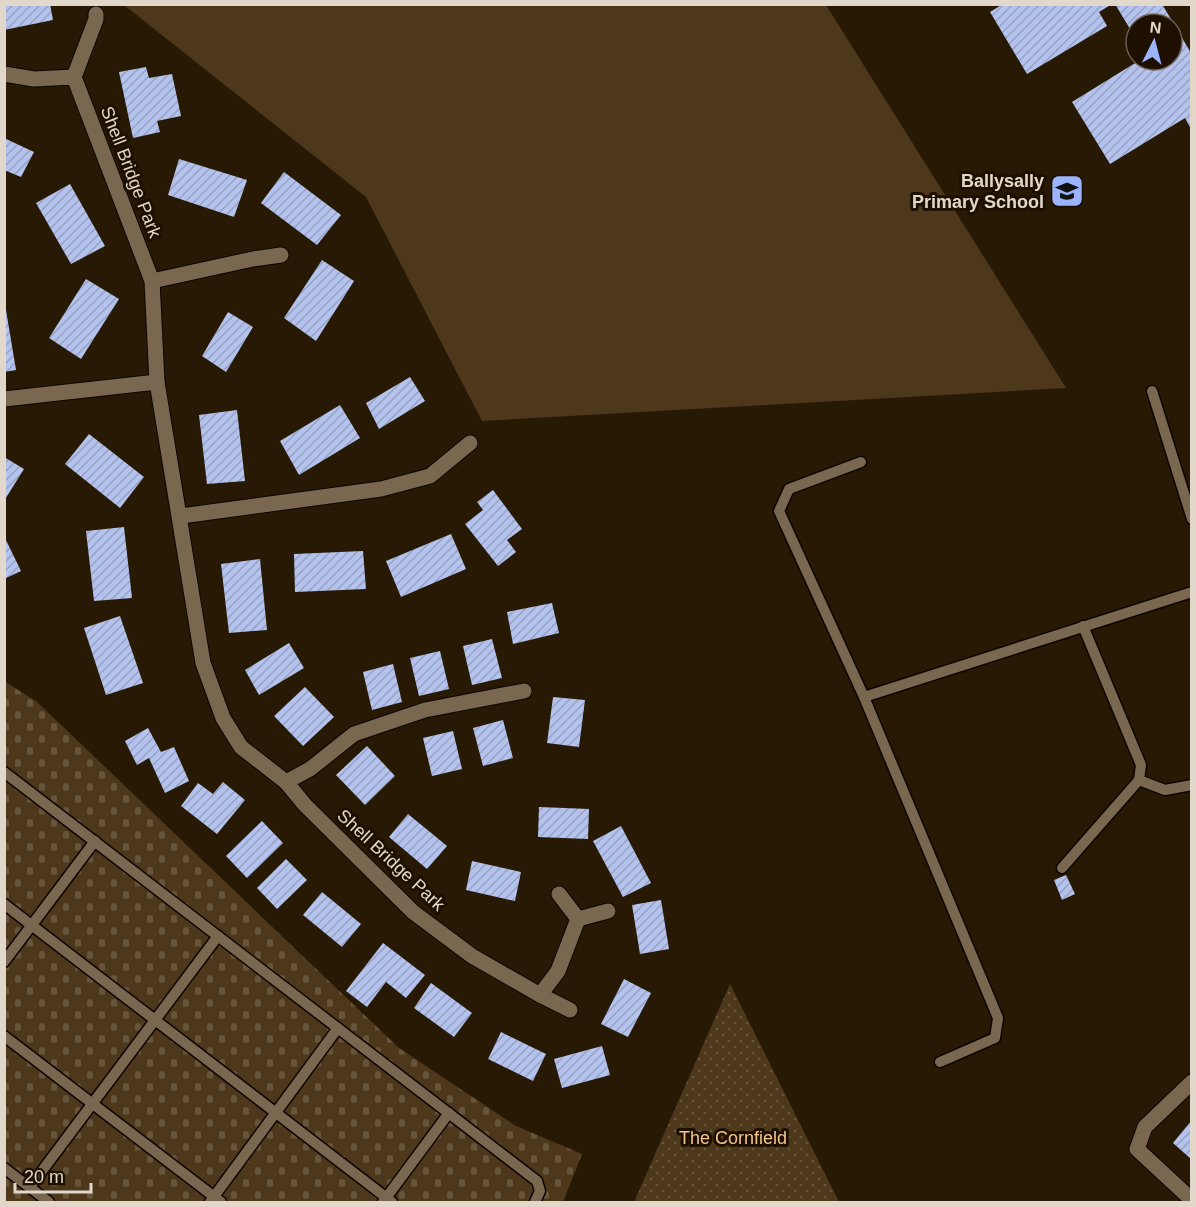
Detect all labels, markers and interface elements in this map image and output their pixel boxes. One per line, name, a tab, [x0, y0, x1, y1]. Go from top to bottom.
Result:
north arrow	[1124, 12, 1184, 72]
text: N	[1149, 19, 1162, 37]
street label: Shell Bridge Park	[97, 103, 166, 241]
place label: Ballysally Primary School	[912, 171, 1044, 212]
school or university icon: Ballysally Primary School	[1049, 173, 1085, 209]
street label: Shell Bridge Park	[333, 805, 449, 915]
park label: The Cornfield	[679, 1128, 787, 1148]
scale bar	[15, 1156, 92, 1194]
text: 20 m	[24, 1167, 64, 1187]

